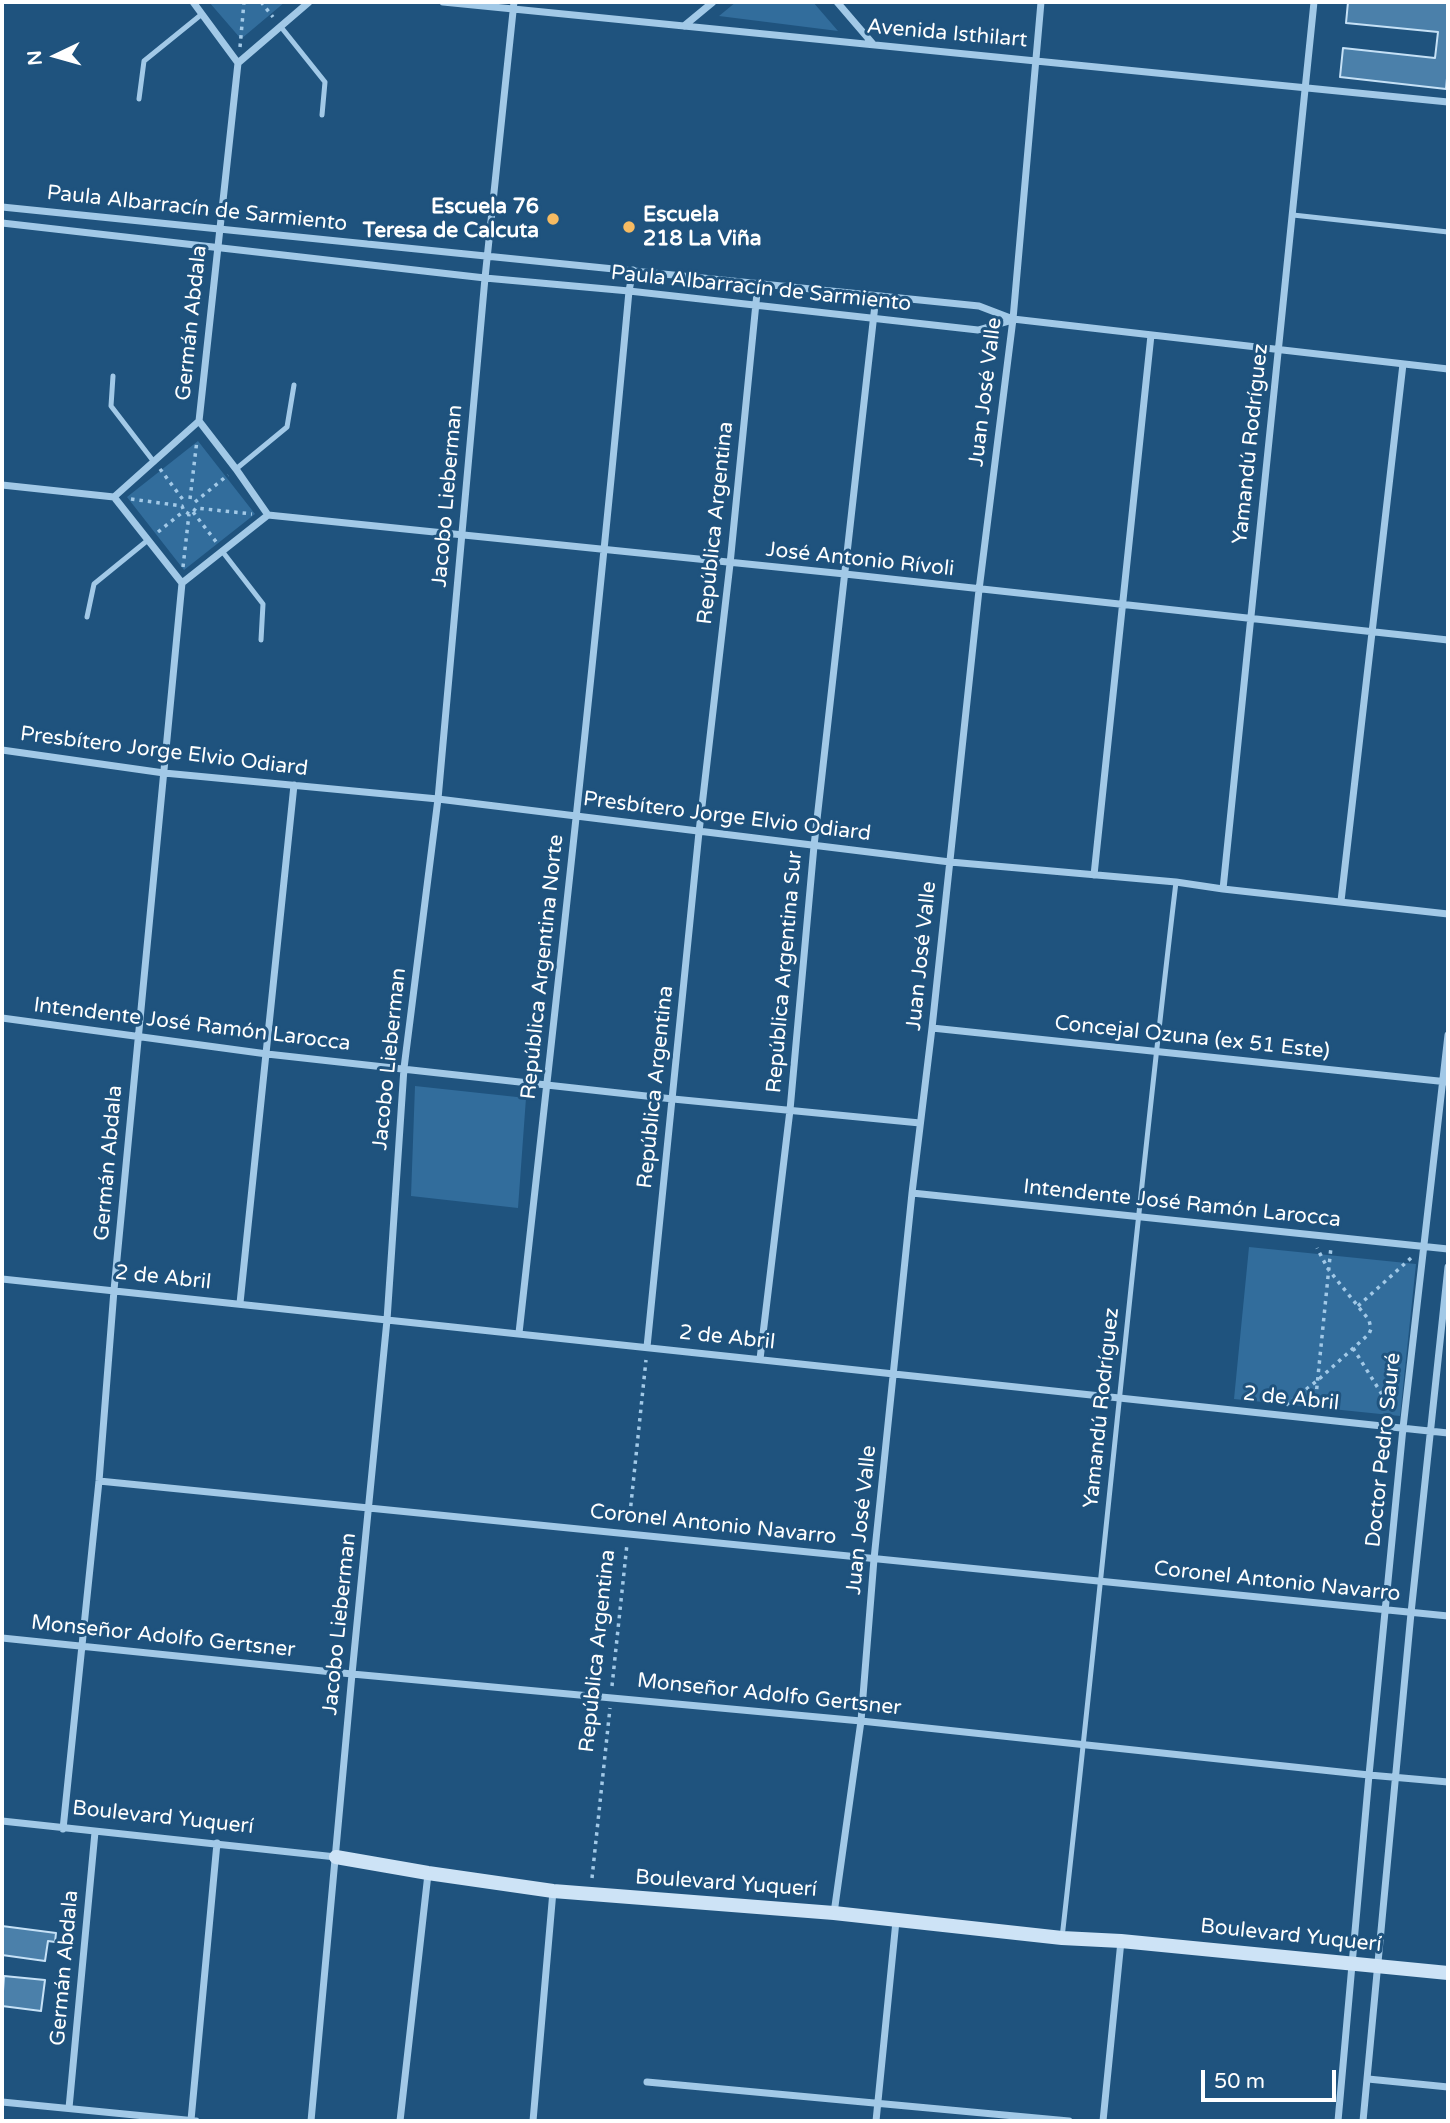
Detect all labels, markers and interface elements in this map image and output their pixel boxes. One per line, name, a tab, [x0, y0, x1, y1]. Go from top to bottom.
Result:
street label: Avenida Isthilart	[866, 14, 1028, 54]
north arrow	[21, 21, 91, 91]
text: N	[23, 49, 47, 66]
street label: Paula Albarracín de Sarmiento	[46, 181, 348, 237]
place label: Escuela 76 Teresa de Calcuta	[363, 194, 539, 244]
place label: Escuela 218 La Viña	[643, 202, 762, 252]
marker: Escuela 76 Teresa de Calcuta	[545, 211, 561, 227]
marker: Escuela 218 La Viña	[621, 219, 637, 235]
street label: Germán Abdala	[171, 244, 213, 402]
street label: Paula Albarracín de Sarmiento	[610, 261, 912, 317]
street label: Juan José Valle	[964, 316, 1008, 468]
street label: Yamandú Rodríguez	[1228, 342, 1274, 546]
street label: Jacobo Lieberman	[427, 404, 469, 588]
street label: República Argentina	[693, 420, 739, 626]
street label: José Antonio Rívoli	[765, 538, 955, 582]
street label: Presbítero Jorge Elvio Odiard	[19, 722, 309, 782]
street label: Presbítero Jorge Elvio Odiard	[582, 787, 872, 847]
street label: República Argentina Norte	[517, 833, 569, 1101]
street label: República Argentina Sur	[762, 850, 808, 1094]
street label: Juan José Valle	[902, 880, 942, 1032]
street label: Jacobo Lieberman	[368, 967, 412, 1151]
street label: República Argentina	[633, 984, 679, 1190]
street label: Intendente José Ramón Larocca	[32, 993, 352, 1057]
street label: Concejal Ozuna (ex 51 Este)	[1053, 1011, 1331, 1065]
street label: Germán Abdala	[90, 1084, 128, 1242]
street label: Intendente José Ramón Larocca	[1022, 1175, 1342, 1233]
street label: 2 de Abril	[114, 1260, 212, 1296]
street label: Yamandú Rodríguez	[1079, 1306, 1125, 1510]
street label: 2 de Abril	[678, 1320, 776, 1356]
street label: Doctor Pedro Sauré	[1361, 1351, 1407, 1549]
street label: 2 de Abril	[1242, 1381, 1340, 1417]
street label: Juan José Valle	[842, 1444, 882, 1596]
street label: Coronel Antonio Navarro	[589, 1500, 837, 1550]
street label: Jacobo Lieberman	[318, 1532, 362, 1716]
street label: República Argentina	[575, 1548, 621, 1754]
street label: Coronel Antonio Navarro	[1153, 1557, 1401, 1607]
street label: Monseñor Adolfo Gertsner	[30, 1611, 296, 1663]
street label: Monseñor Adolfo Gertsner	[636, 1669, 902, 1721]
street label: Boulevard Yuquerí	[71, 1796, 255, 1840]
street label: Boulevard Yuquerí	[634, 1865, 818, 1903]
street label: Germán Abdala	[46, 1889, 84, 2047]
street label: Boulevard Yuquerí	[1199, 1914, 1383, 1958]
scale bar	[1205, 2056, 1340, 2100]
text: 50 m	[1214, 2069, 1265, 2094]

